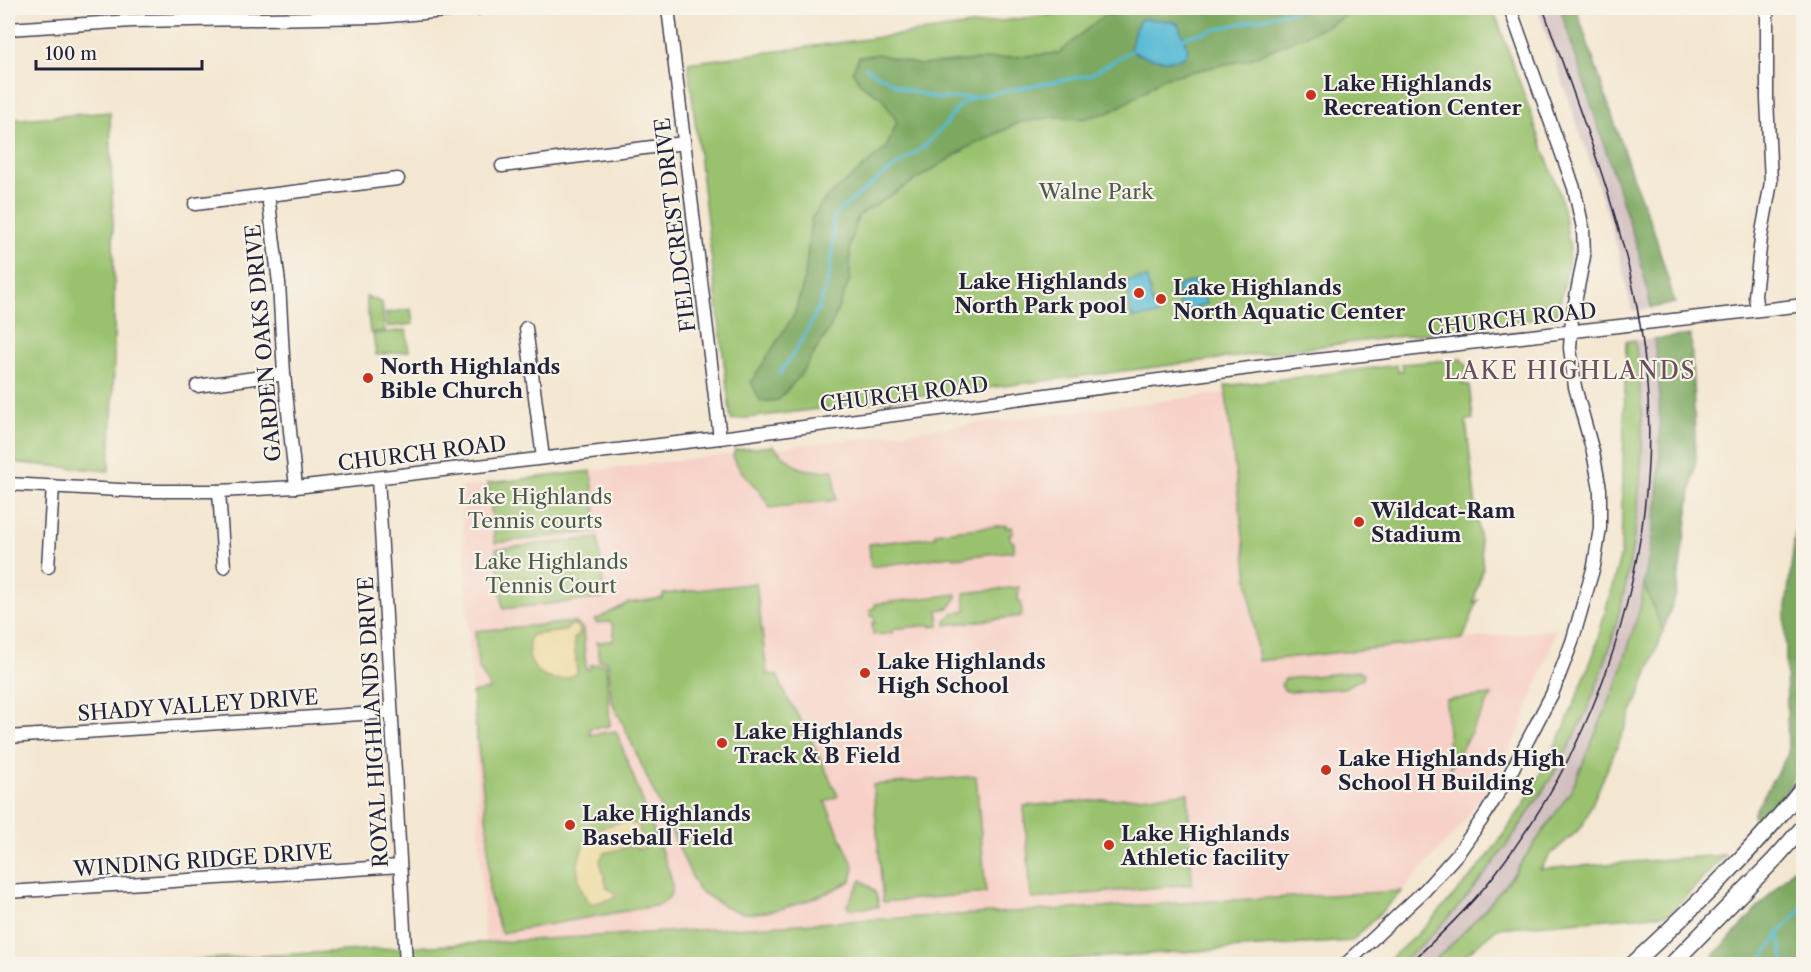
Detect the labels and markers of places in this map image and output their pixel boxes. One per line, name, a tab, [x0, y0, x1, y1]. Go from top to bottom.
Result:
place label: Lake Highlands Recreation Center	[1323, 71, 1523, 120]
marker: Lake Highlands Recreation Center	[1304, 88, 1318, 102]
place label: Lake Highlands North Park pool	[954, 269, 1127, 318]
place label: Lake Highlands North Aquatic Center	[1173, 275, 1406, 324]
marker: Lake Highlands North Park pool	[1132, 286, 1146, 300]
marker: Lake Highlands North Aquatic Center	[1154, 292, 1168, 306]
place label: North Highlands Bible Church	[380, 354, 560, 403]
marker: North Highlands Bible Church	[361, 371, 375, 385]
place label: Wildcat-Ram Stadium	[1370, 498, 1515, 547]
marker: Wildcat-Ram Stadium	[1352, 515, 1366, 529]
place label: Lake Highlands High School	[877, 649, 1046, 698]
marker: Lake Highlands High School	[858, 666, 872, 680]
place label: Lake Highlands Track & B Field	[734, 719, 903, 768]
marker: Lake Highlands Track & B Field	[715, 736, 729, 750]
place label: Lake Highlands High School H Building	[1338, 746, 1566, 795]
marker: Lake Highlands High School H Building	[1319, 763, 1333, 777]
place label: Lake Highlands Baseball Field	[582, 801, 751, 850]
marker: Lake Highlands Baseball Field	[563, 818, 577, 832]
place label: Lake Highlands Athletic facility	[1120, 821, 1290, 870]
marker: Lake Highlands Athletic facility	[1102, 838, 1116, 852]

